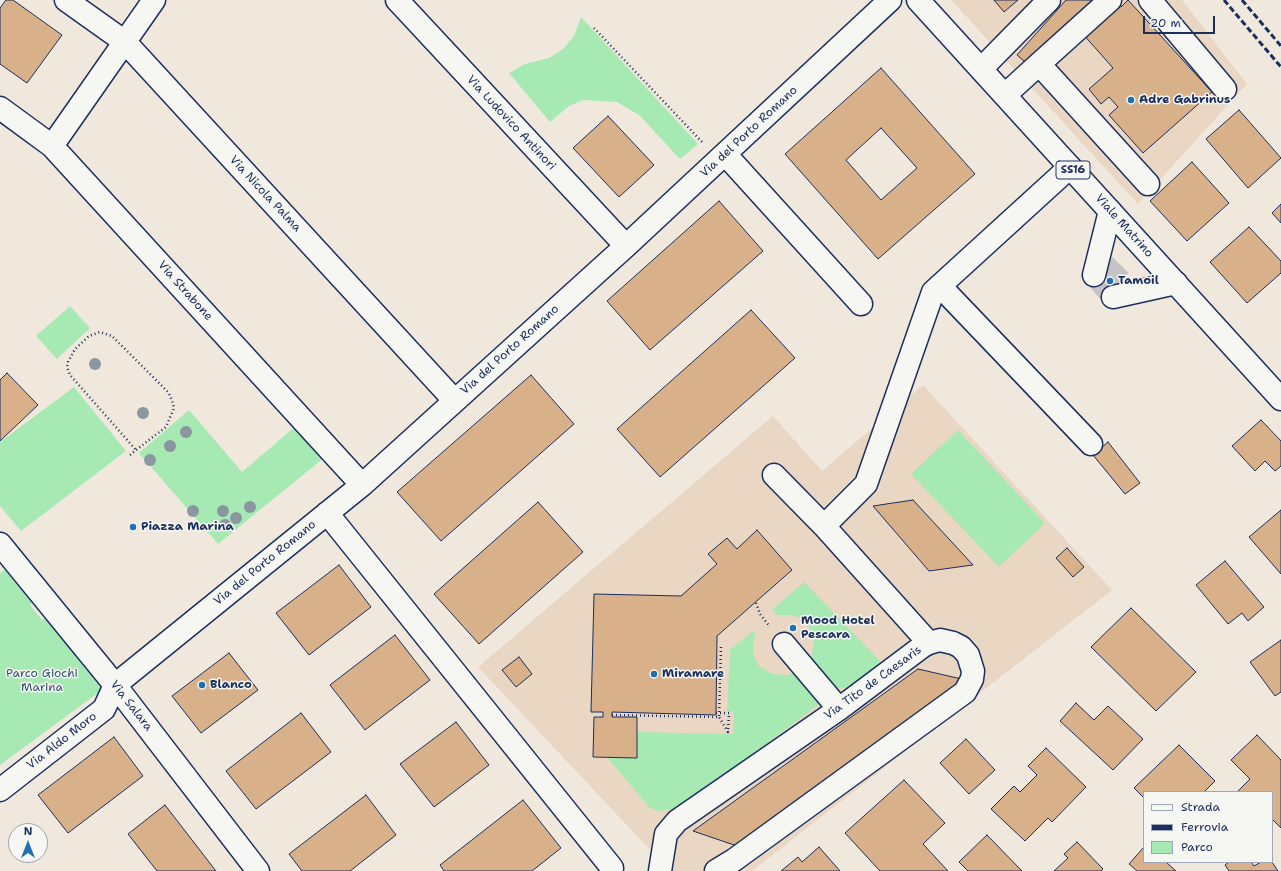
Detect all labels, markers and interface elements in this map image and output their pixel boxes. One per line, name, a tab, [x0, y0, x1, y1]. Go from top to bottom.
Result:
scale bar	[1145, 8, 1217, 34]
text: 20 m	[1150, 15, 1181, 31]
street label: Via Ludovico Antinori	[463, 73, 559, 173]
street label: Via del Porto Romano	[697, 83, 801, 181]
place label: Adre Gabrinus	[1139, 93, 1230, 107]
marker: Adre Gabrinus	[1126, 95, 1136, 105]
street label: Via Nicola Palma	[226, 153, 304, 235]
road number: SS16	[1056, 161, 1090, 179]
street label: Viale Matrino	[1092, 191, 1156, 261]
street label: Via Strabone	[154, 258, 216, 324]
place label: Tamoil	[1118, 274, 1159, 288]
marker: Tamoil	[1105, 276, 1115, 286]
street label: Via del Porto Romano	[458, 302, 562, 398]
street label: Via del Porto Romano	[211, 517, 319, 609]
place label: Piazza Marina	[141, 520, 234, 534]
marker: Piazza Marina	[128, 522, 138, 532]
place label: Mood Hotel Pescara	[801, 614, 875, 642]
marker: Mood Hotel Pescara	[788, 623, 798, 633]
street label: Via Tito de Caesaris	[822, 643, 924, 723]
park label: Parco Giochi Marina	[6, 667, 78, 695]
place label: Miramare	[662, 667, 724, 681]
marker: Miramare	[649, 669, 659, 679]
street label: Via Salara	[107, 678, 155, 734]
place label: Blanco	[210, 678, 252, 692]
marker: Blanco	[197, 680, 207, 690]
street label: Via Aldo Moro	[24, 709, 100, 773]
legend	[1143, 791, 1273, 863]
text: Strada	[1181, 799, 1220, 815]
text: Ferrovia	[1181, 819, 1228, 835]
north arrow	[8, 823, 48, 863]
text: N	[24, 824, 32, 839]
text: Parco	[1181, 839, 1213, 855]

